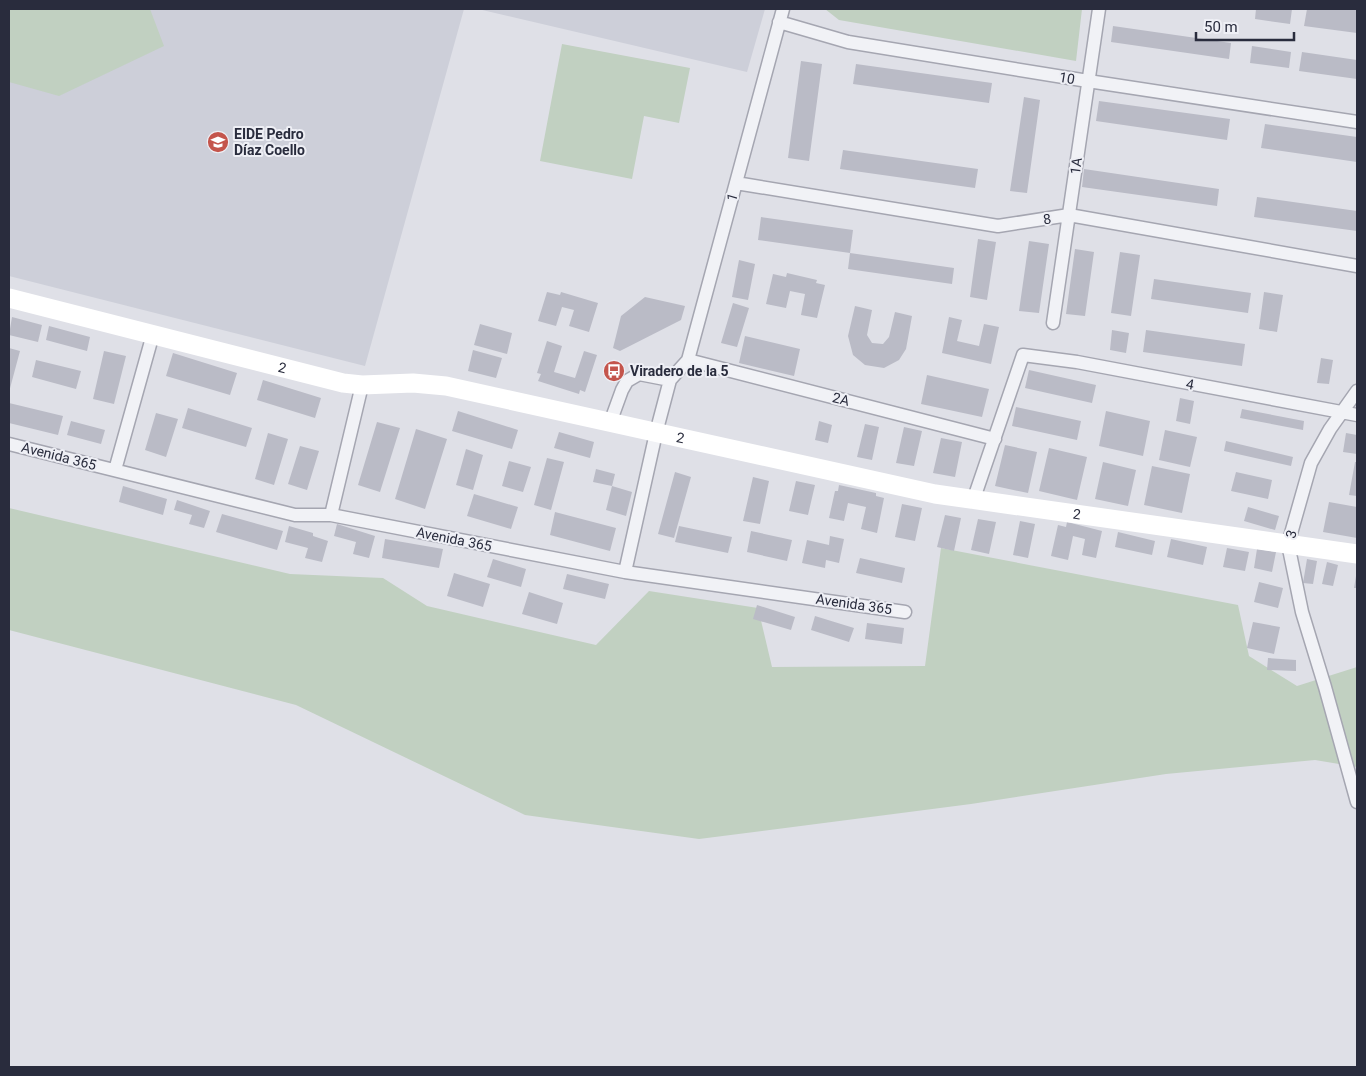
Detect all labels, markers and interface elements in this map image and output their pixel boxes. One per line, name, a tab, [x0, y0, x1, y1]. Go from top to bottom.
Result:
scale bar	[1196, 10, 1294, 42]
text: 50 m	[1204, 18, 1238, 36]
street label: 10	[1058, 69, 1076, 87]
place label: EIDE Pedro Díaz Coello	[234, 126, 305, 158]
school or university icon: EIDE Pedro Díaz Coello	[206, 130, 230, 154]
street label: 1A	[1067, 156, 1085, 176]
street label: 1	[723, 191, 741, 203]
street label: 8	[1042, 210, 1052, 228]
street label: 2	[277, 359, 288, 376]
bus stop icon: Viradero de la 5	[602, 359, 626, 383]
place label: Viradero de la 5	[630, 363, 729, 379]
street label: 4	[1185, 375, 1196, 393]
street label: 2A	[831, 389, 851, 409]
street label: 2	[675, 429, 686, 446]
street label: Avenida 365	[20, 439, 98, 473]
street label: 2	[1072, 506, 1082, 523]
street label: Avenida 365	[415, 524, 493, 554]
street label: 3	[1282, 528, 1300, 540]
street label: Avenida 365	[815, 591, 893, 617]

